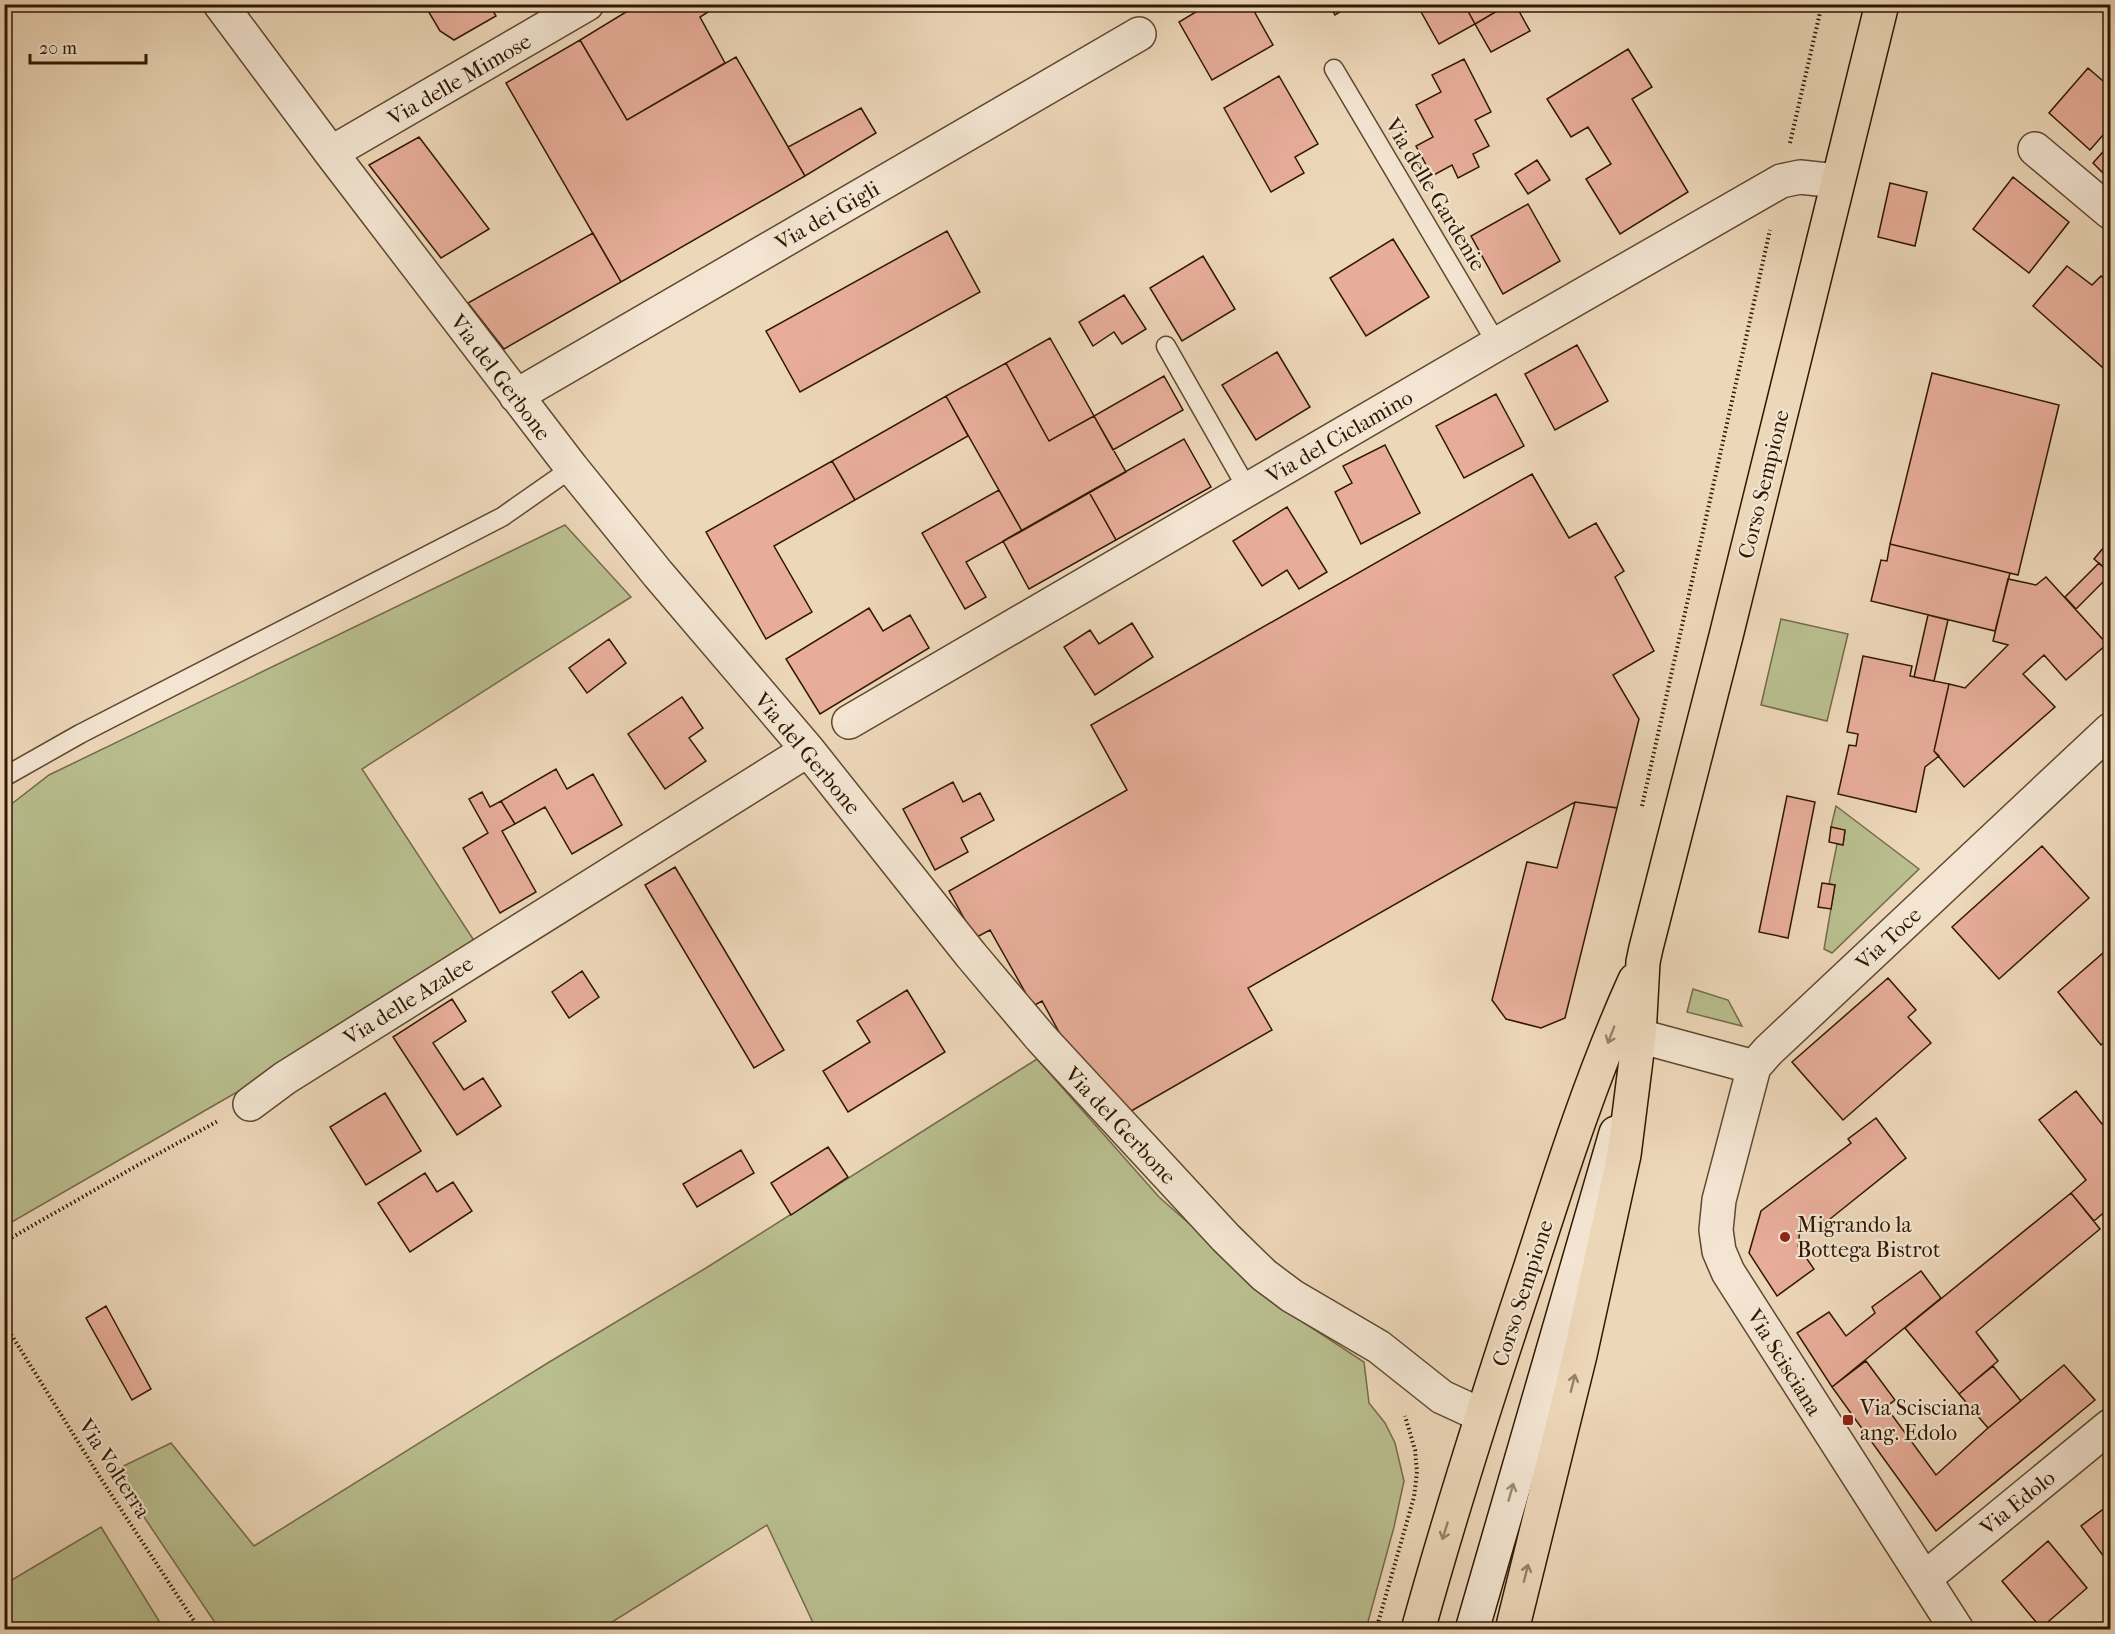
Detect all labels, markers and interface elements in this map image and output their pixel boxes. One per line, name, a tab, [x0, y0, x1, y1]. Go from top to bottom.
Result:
scale bar	[30, 27, 146, 65]
street label: Via delle Mimose	[382, 28, 536, 132]
text: 20 m	[39, 38, 77, 59]
street label: Via delle Gardenie	[1379, 113, 1491, 276]
street label: Via dei Gigli	[770, 175, 885, 257]
street label: Via del Gerbone	[444, 309, 556, 446]
street label: Via del Ciclamino	[1261, 384, 1417, 490]
street label: Corso Sempione	[1733, 407, 1795, 561]
street label: Via del Gerbone	[748, 687, 866, 820]
street label: Via Toce	[1850, 902, 1927, 976]
street label: Via delle Azalee	[338, 951, 478, 1052]
one-way arrow	[1605, 1025, 1616, 1044]
street label: Via del Gerbone	[1059, 1061, 1181, 1190]
place label: Migrando la Bottega Bistrot	[1797, 1212, 1941, 1263]
street label: Corso Sempione	[1487, 1217, 1559, 1370]
marker: Migrando la Bottega Bistrot	[1778, 1230, 1792, 1244]
street label: Via Scisciana	[1741, 1304, 1828, 1421]
one-way arrow	[1568, 1374, 1579, 1393]
place label: Via Scisciana ang. Edolo	[1859, 1395, 1981, 1446]
street label: Via Volterra	[72, 1413, 156, 1524]
marker: Via Scisciana ang. Edolo	[1841, 1413, 1855, 1427]
street label: Via Edolo	[1974, 1465, 2060, 1542]
one-way arrow	[1506, 1483, 1517, 1502]
one-way arrow	[1439, 1521, 1450, 1540]
one-way arrow	[1521, 1563, 1533, 1582]

